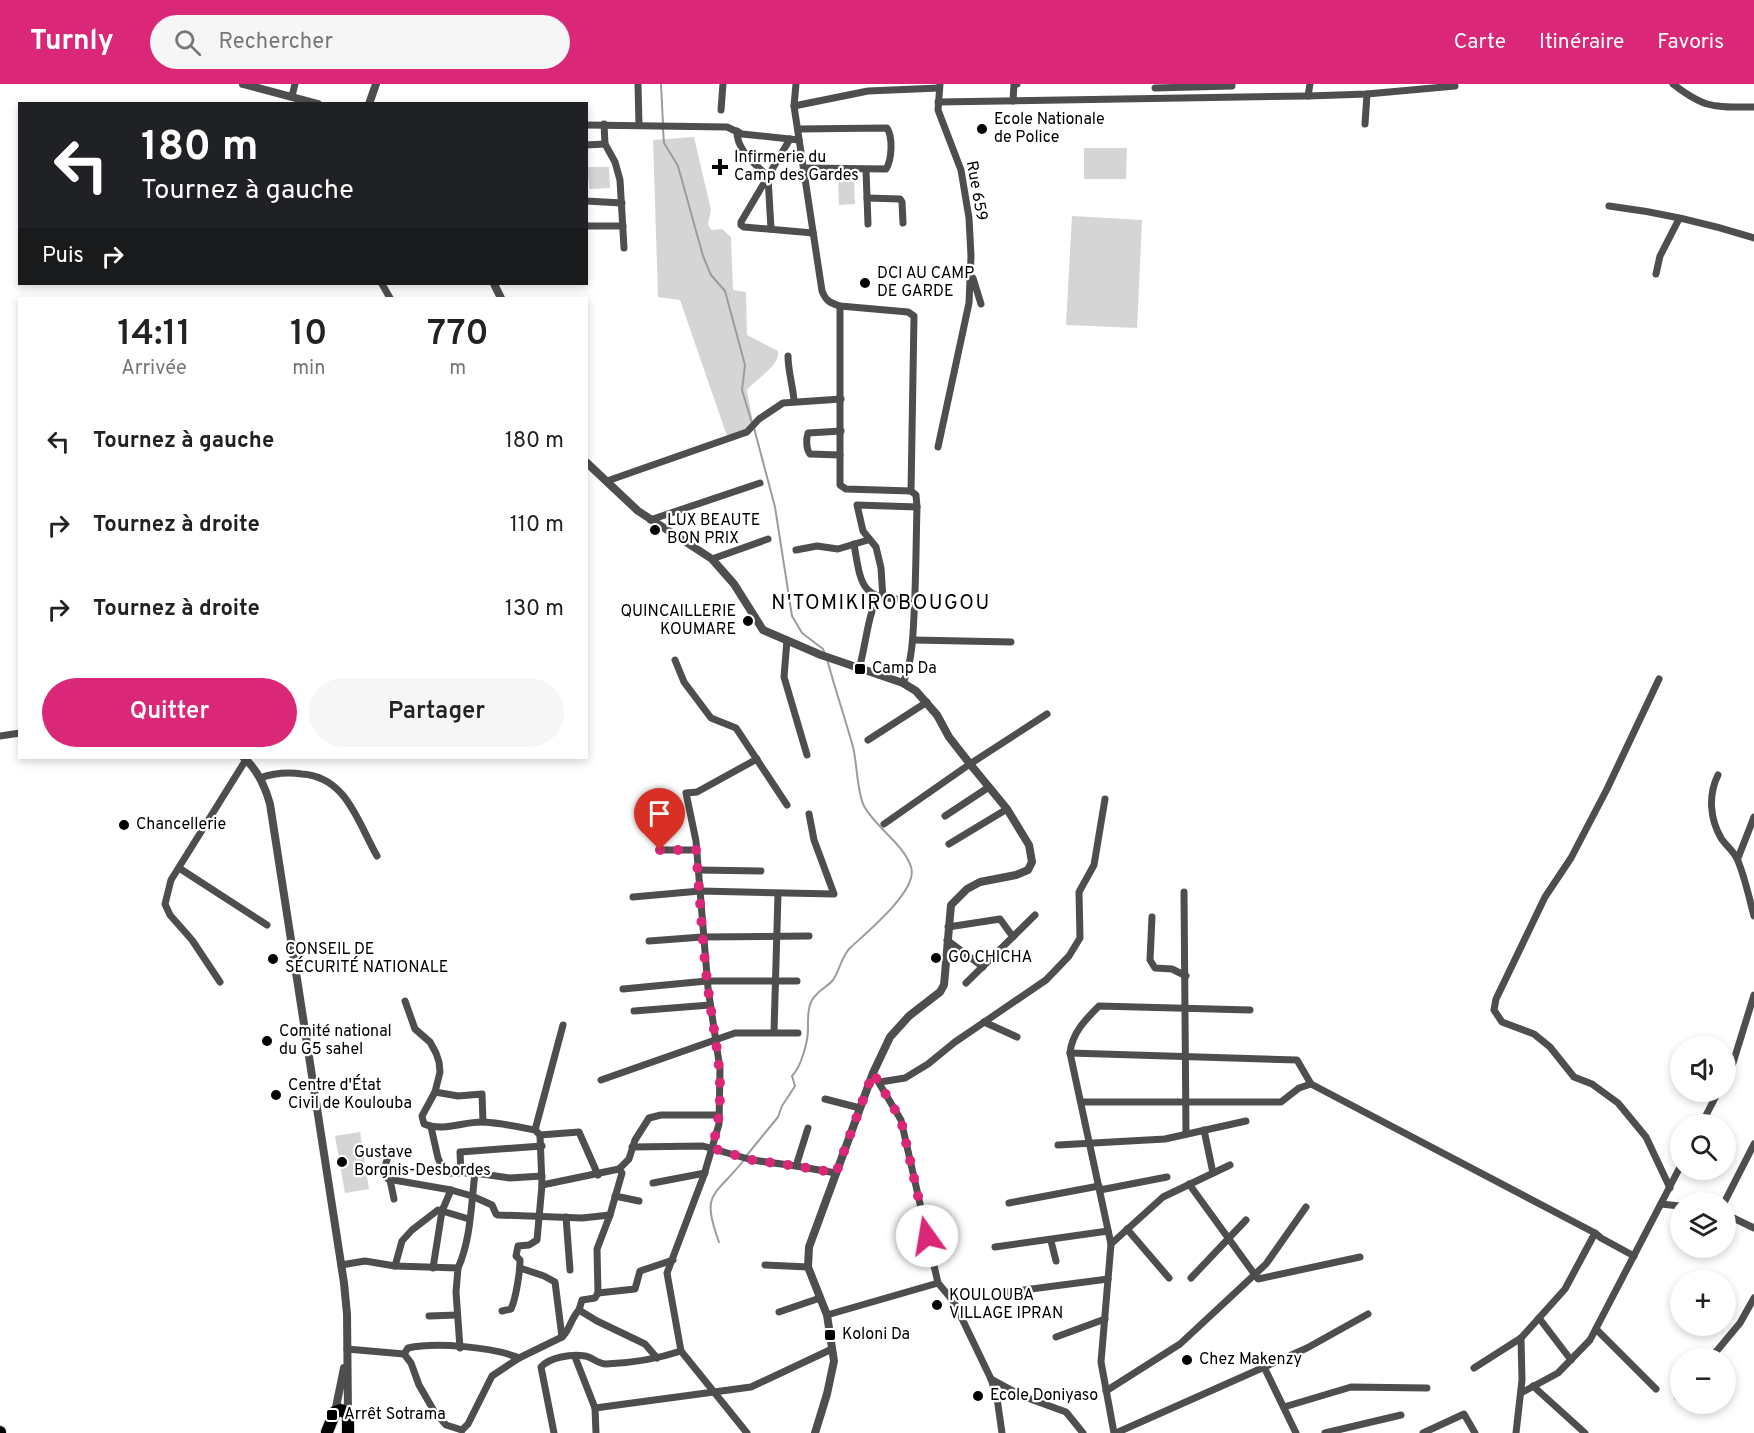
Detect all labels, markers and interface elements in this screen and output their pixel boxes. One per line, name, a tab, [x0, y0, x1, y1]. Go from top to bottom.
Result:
search box	[150, 15, 570, 69]
text: Turnly	[30, 24, 114, 60]
icon: search	[171, 26, 204, 59]
text: Rechercher	[219, 29, 333, 56]
text: Carte	[1454, 29, 1506, 56]
text: Itinéraire	[1539, 29, 1624, 56]
text: Favoris	[1657, 29, 1724, 56]
place label: Ecole Nationale de Police	[994, 110, 1105, 148]
text: 180 m	[141, 122, 258, 175]
marker: Ecole Nationale de Police	[975, 122, 989, 136]
icon: left	[42, 126, 120, 204]
place label: Infirmerie du Camp des Gardes	[734, 148, 859, 186]
marker: Infirmerie du Camp des Gardes	[711, 158, 729, 176]
street label: Rue 659	[961, 159, 991, 223]
text: Tournez à gauche	[141, 174, 354, 208]
icon: right	[96, 240, 129, 273]
text: Puis	[42, 243, 84, 270]
place label: DCI AU CAMP DE GARDE	[877, 264, 974, 302]
marker: DCI AU CAMP DE GARDE	[858, 276, 872, 290]
text: 14:11	[117, 312, 191, 358]
text: 10	[290, 312, 328, 358]
text: 770	[427, 312, 489, 358]
text: Arrivée	[121, 356, 187, 382]
text: min	[292, 356, 325, 382]
text: m	[449, 356, 466, 382]
icon: left	[42, 425, 75, 458]
text: Tournez à gauche	[93, 428, 274, 455]
text: 180 m	[505, 428, 564, 455]
icon: right	[42, 509, 75, 542]
place label: LUX BEAUTE BON PRIX	[667, 511, 760, 549]
text: Tournez à droite	[93, 512, 260, 539]
text: 110 m	[510, 512, 564, 539]
marker: LUX BEAUTE BON PRIX	[648, 523, 662, 537]
district label: N'TOMIKIROBOUGOU	[771, 591, 991, 617]
icon: right	[42, 593, 75, 626]
text: Tournez à droite	[93, 596, 260, 623]
text: 130 m	[505, 596, 564, 623]
place label: QUINCAILLERIE KOUMARE	[620, 602, 736, 640]
marker: QUINCAILLERIE KOUMARE	[741, 614, 755, 628]
place label: Camp Da	[872, 659, 937, 679]
marker: Camp Da	[853, 662, 867, 676]
button: Quitter	[42, 678, 297, 747]
button: Partager	[309, 678, 564, 747]
pin	[634, 788, 685, 850]
icon: arrive	[643, 797, 676, 830]
place label: Chancellerie	[136, 815, 226, 835]
marker: Chancellerie	[117, 818, 131, 832]
place label: CONSEIL DE SÉCURITÉ NATIONALE	[285, 940, 448, 978]
place label: GO CHICHA	[948, 948, 1032, 968]
marker: GO CHICHA	[929, 951, 943, 965]
marker: CONSEIL DE SÉCURITÉ NATIONALE	[266, 952, 280, 966]
place label: Comité national du G5 sahel	[279, 1022, 392, 1060]
marker: Comité national du G5 sahel	[260, 1034, 274, 1048]
map controls	[1670, 1036, 1736, 1414]
button: sound	[1670, 1036, 1736, 1102]
place label: Centre d'État Civil de Koulouba	[288, 1074, 412, 1114]
marker: Centre d'État Civil de Koulouba	[269, 1088, 283, 1102]
button: search	[1670, 1114, 1736, 1180]
place label: Gustave Borgnis-Desbordes	[354, 1143, 491, 1181]
marker: Gustave Borgnis-Desbordes	[335, 1155, 349, 1169]
button: layers	[1670, 1192, 1736, 1258]
position arrow	[895, 1204, 959, 1268]
button: +	[1670, 1270, 1736, 1336]
place label: KOULOUBA VILLAGE IPRAN	[949, 1286, 1063, 1324]
marker: KOULOUBA VILLAGE IPRAN	[930, 1298, 944, 1312]
place label: Koloni Da	[842, 1325, 910, 1345]
marker: Koloni Da	[823, 1328, 837, 1342]
button: −	[1670, 1348, 1736, 1414]
place label: Chez Makenzy	[1199, 1350, 1302, 1370]
marker: Chez Makenzy	[1180, 1353, 1194, 1367]
place label: Ecole Doniyaso	[990, 1386, 1098, 1406]
marker: Ecole Doniyaso	[971, 1389, 985, 1403]
place label: Arrêt Sotrama	[344, 1405, 446, 1425]
marker: Arrêt Sotrama	[325, 1408, 339, 1422]

